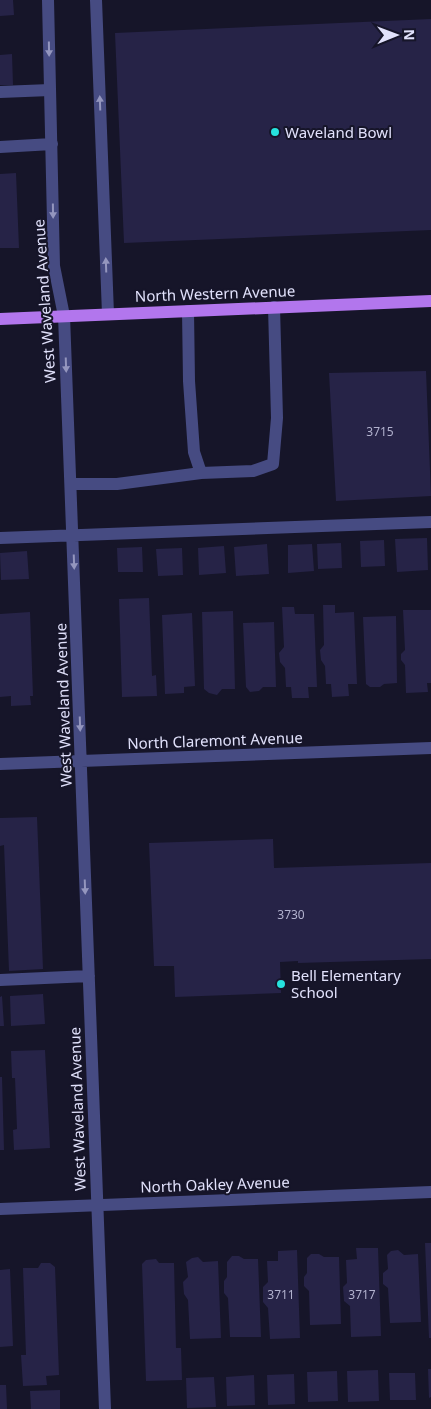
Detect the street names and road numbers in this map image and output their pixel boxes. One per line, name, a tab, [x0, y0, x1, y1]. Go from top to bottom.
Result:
street label: West Waveland Avenue	[28, 218, 60, 384]
street label: North Western Avenue	[134, 280, 296, 306]
street label: West Waveland Avenue	[50, 623, 76, 787]
street label: North Claremont Avenue	[127, 727, 303, 753]
street label: West Waveland Avenue	[64, 1027, 90, 1191]
street label: North Oakley Avenue	[140, 1171, 290, 1197]

